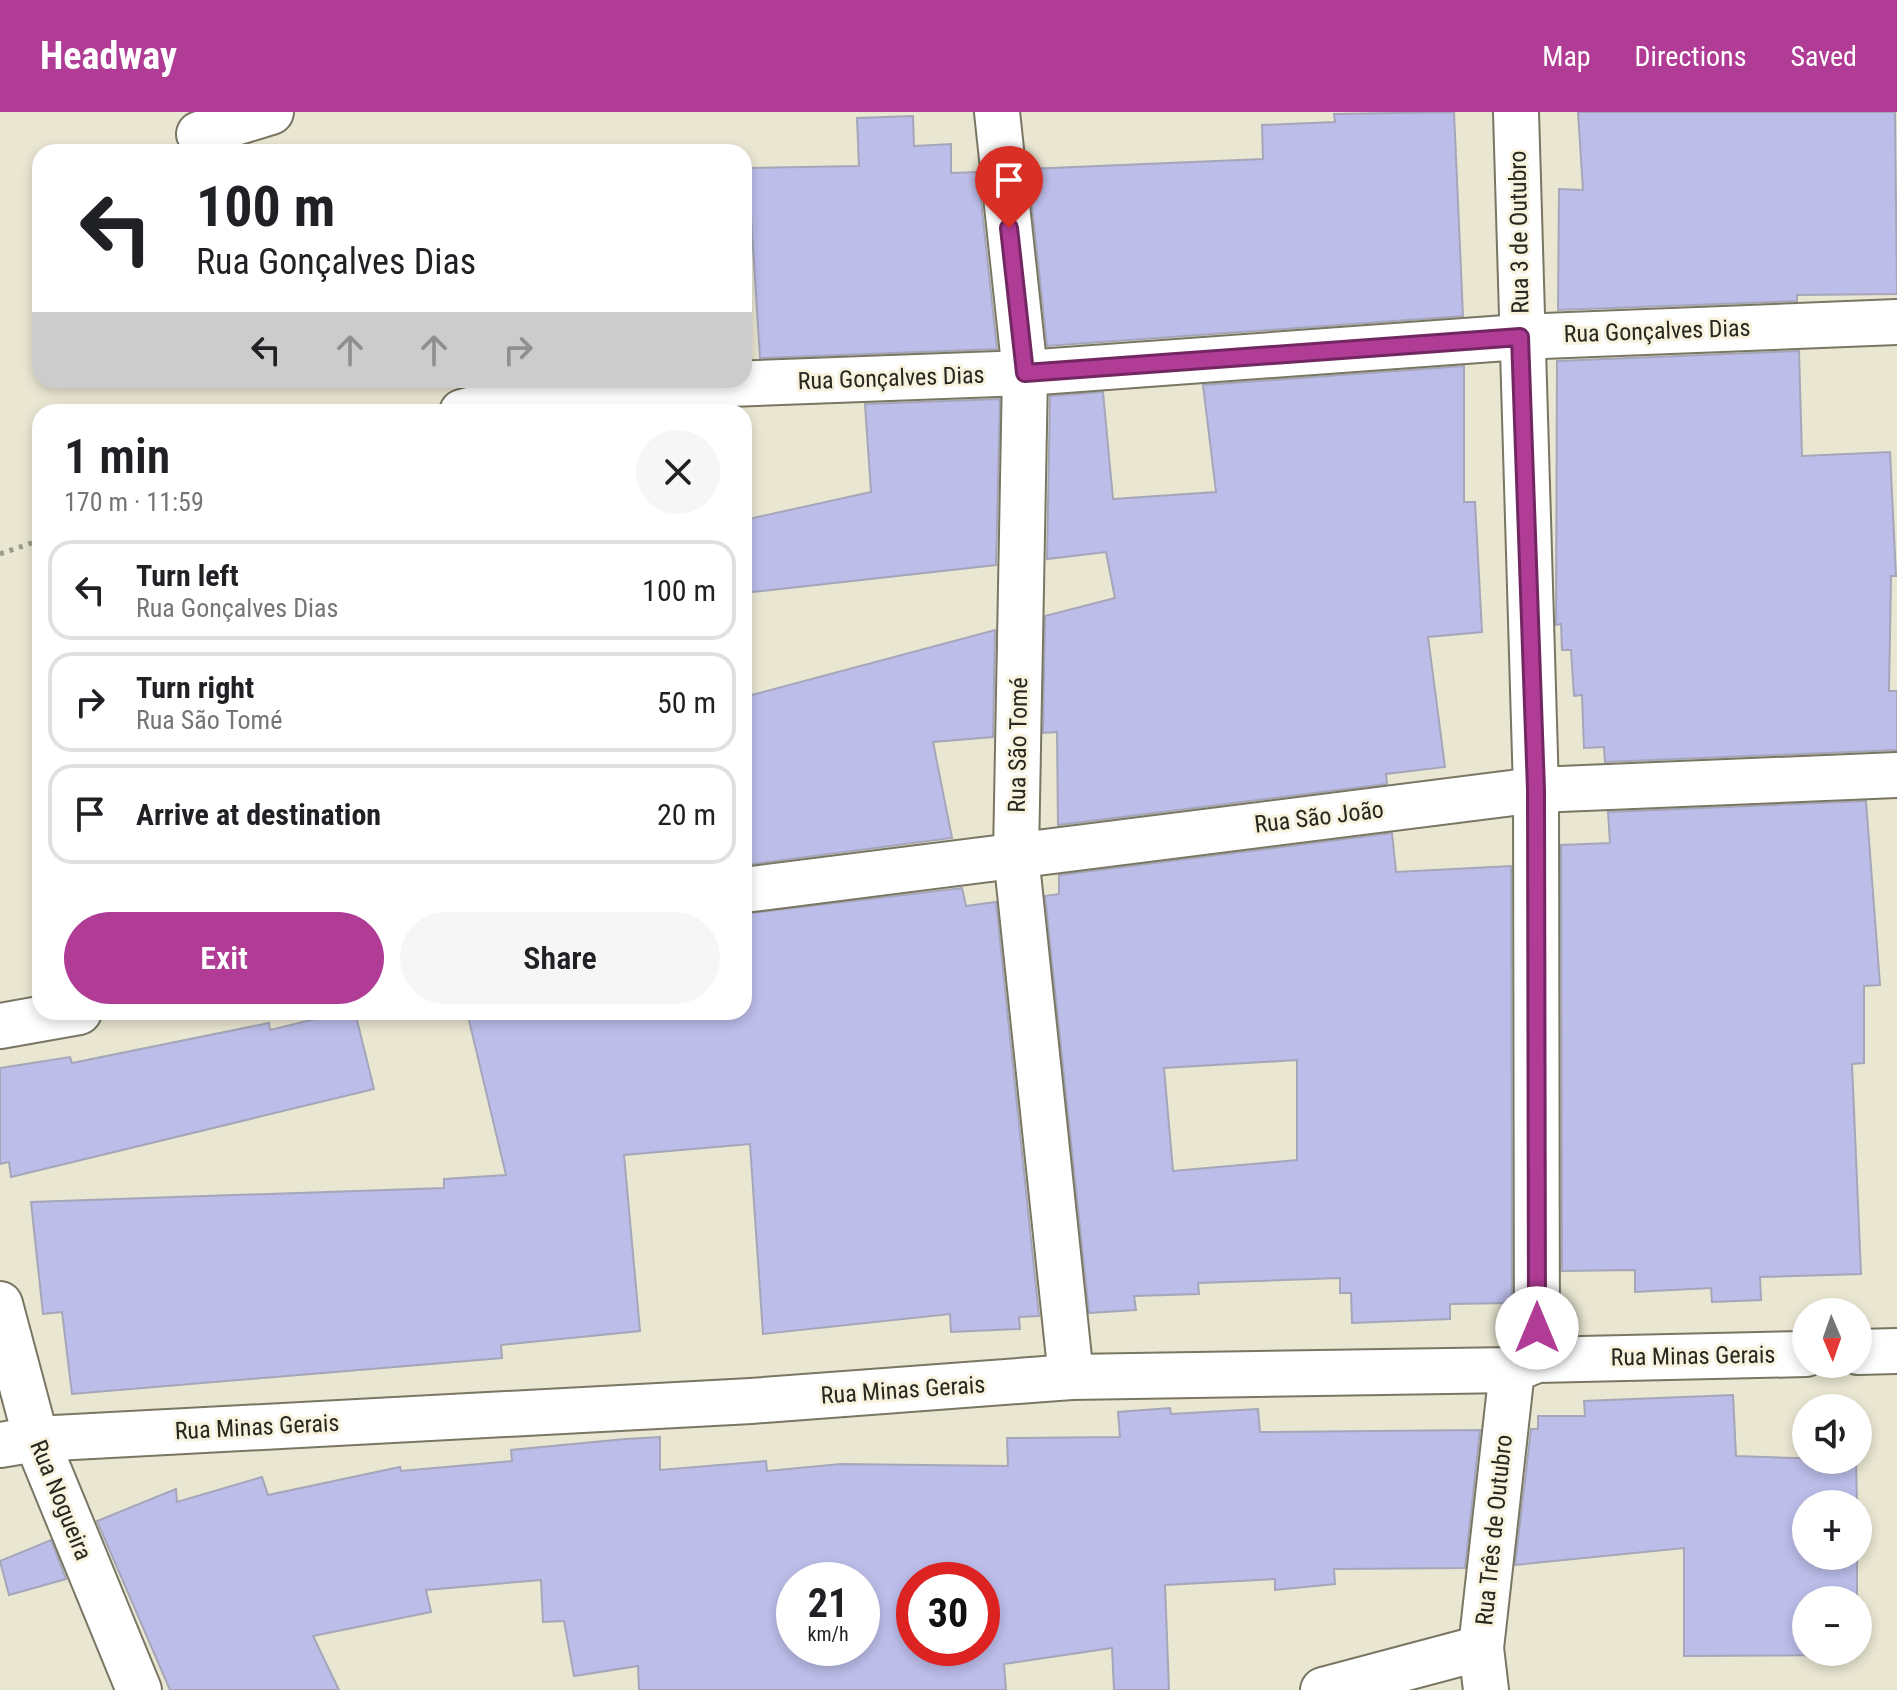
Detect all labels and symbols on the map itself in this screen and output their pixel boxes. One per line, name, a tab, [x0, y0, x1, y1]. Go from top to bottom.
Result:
pin	[975, 146, 1043, 228]
street label: Rua 3 de Outubro	[1504, 150, 1534, 314]
street label: Rua Gonçalves Dias	[1563, 314, 1751, 348]
street label: Rua Gonçalves Dias	[797, 361, 985, 395]
street label: Rua São Tomé	[1003, 677, 1033, 813]
street label: Rua São João	[1253, 795, 1385, 839]
position arrow	[1495, 1286, 1579, 1370]
north arrow	[1792, 1298, 1872, 1378]
street label: Rua Minas Gerais	[1610, 1341, 1776, 1371]
street label: Rua Minas Gerais	[820, 1370, 986, 1410]
street label: Rua Minas Gerais	[174, 1409, 340, 1445]
street label: Rua Três de Outubro	[1470, 1433, 1518, 1627]
street label: Rua Nogueira	[24, 1436, 98, 1564]
speed limit sign: 30	[896, 1562, 1000, 1666]

